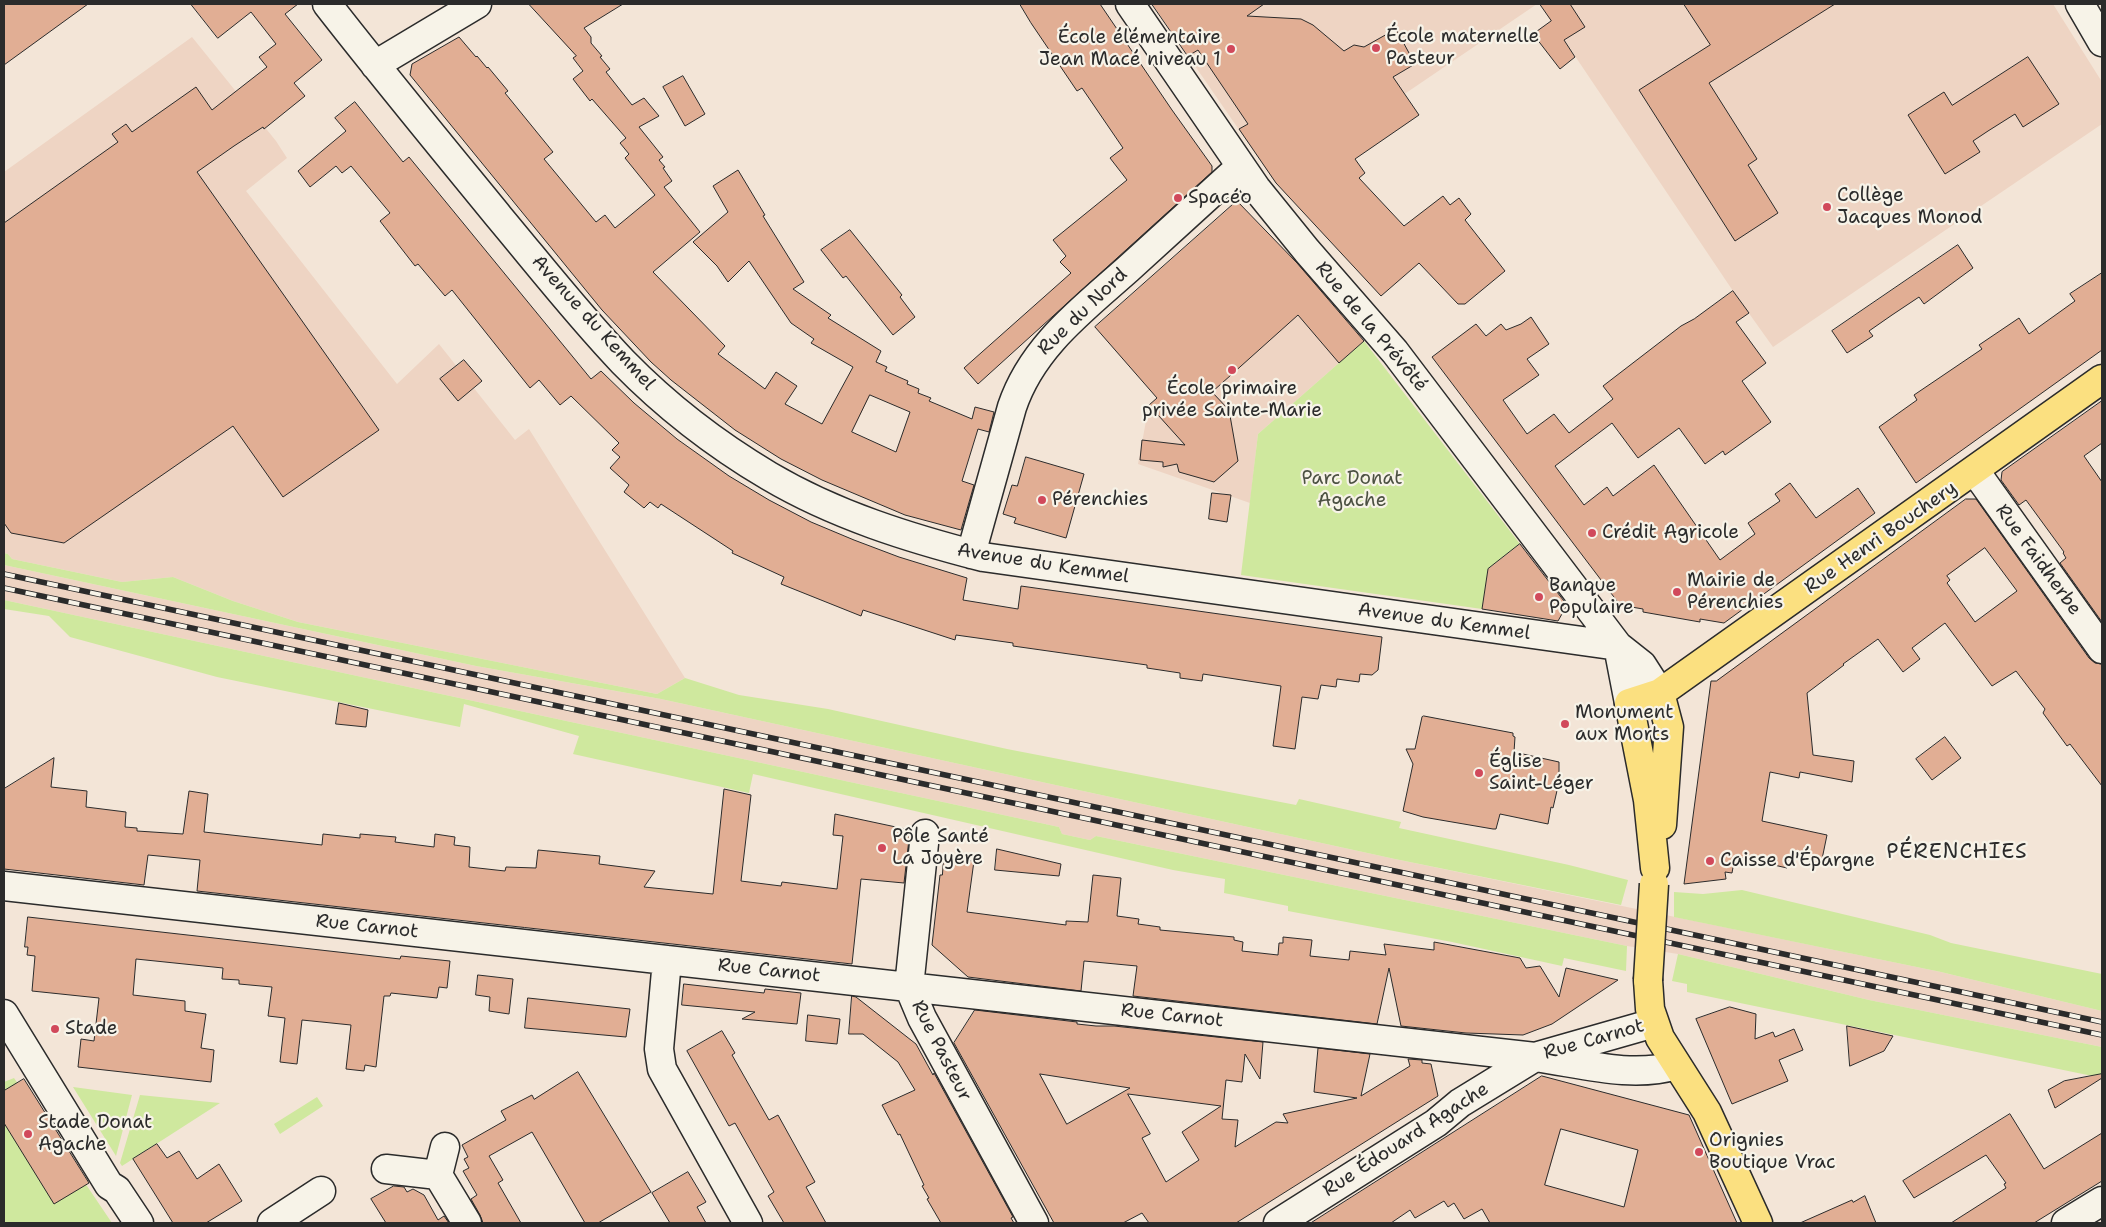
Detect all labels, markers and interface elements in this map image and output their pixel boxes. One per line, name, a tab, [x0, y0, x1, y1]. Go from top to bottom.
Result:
place label: École maternelle Pasteur	[1386, 26, 1539, 70]
place label: École élémentaire Jean Macé niveau 1	[1039, 27, 1221, 71]
marker: École maternelle Pasteur	[1370, 42, 1382, 54]
marker: École élémentaire Jean Macé niveau 1	[1225, 43, 1237, 55]
place label: Collège Jacques Monod	[1837, 185, 1982, 229]
place label: Spacéo	[1188, 187, 1252, 209]
marker: Spacéo	[1172, 192, 1184, 204]
marker: Collège Jacques Monod	[1821, 201, 1833, 213]
street label: Avenue du Kemmel	[526, 251, 660, 395]
street label: Rue de la Prévôté	[1310, 257, 1432, 397]
street label: Rue du Nord	[1033, 264, 1133, 360]
marker: École primaire privée Sainte-Marie	[1226, 364, 1238, 376]
place label: École primaire privée Sainte-Marie	[1142, 378, 1322, 422]
park label: Parc Donat Agache	[1302, 468, 1402, 512]
street label: Rue Henri Bouchery	[1800, 477, 1962, 599]
place label: Pérenchies	[1052, 489, 1148, 511]
marker: Pérenchies	[1036, 494, 1048, 506]
street label: Rue Faidherbe	[1990, 500, 2086, 620]
place label: Crédit Agricole	[1602, 522, 1739, 544]
marker: Crédit Agricole	[1586, 527, 1598, 539]
street label: Avenue du Kemmel	[955, 539, 1131, 589]
place label: Mairie de Pérenchies	[1687, 570, 1783, 614]
place label: Banque Populaire	[1549, 575, 1634, 619]
marker: Mairie de Pérenchies	[1671, 586, 1683, 598]
marker: Banque Populaire	[1533, 591, 1545, 603]
street label: Avenue du Kemmel	[1356, 599, 1532, 645]
place label: Monument aux Morts	[1575, 702, 1674, 746]
marker: Monument aux Morts	[1559, 718, 1571, 730]
place label: Église Saint-Léger	[1489, 751, 1594, 795]
marker: Église Saint-Léger	[1473, 767, 1485, 779]
place label: Pôle Santé La Joyère	[892, 826, 989, 870]
district label: PÉRENCHIES	[1885, 840, 2029, 866]
marker: Pôle Santé La Joyère	[876, 842, 888, 854]
place label: Caisse d'Épargne	[1720, 850, 1875, 872]
marker: Caisse d'Épargne	[1704, 855, 1716, 867]
street label: Rue Carnot	[314, 910, 420, 944]
street label: Rue Carnot	[716, 954, 822, 988]
street label: Rue Pasteur	[906, 997, 976, 1105]
street label: Rue Carnot	[1119, 999, 1225, 1033]
street label: Rue Carnot	[1541, 1015, 1647, 1065]
place label: Stade	[65, 1018, 118, 1040]
marker: Stade	[49, 1023, 61, 1035]
street label: Rue Édouard Agache	[1319, 1078, 1493, 1202]
place label: Stade Donat Agache	[38, 1112, 152, 1156]
marker: Stade Donat Agache	[22, 1128, 34, 1140]
place label: Orignies Boutique Vrac	[1709, 1130, 1836, 1174]
marker: Orignies Boutique Vrac	[1693, 1146, 1705, 1158]

